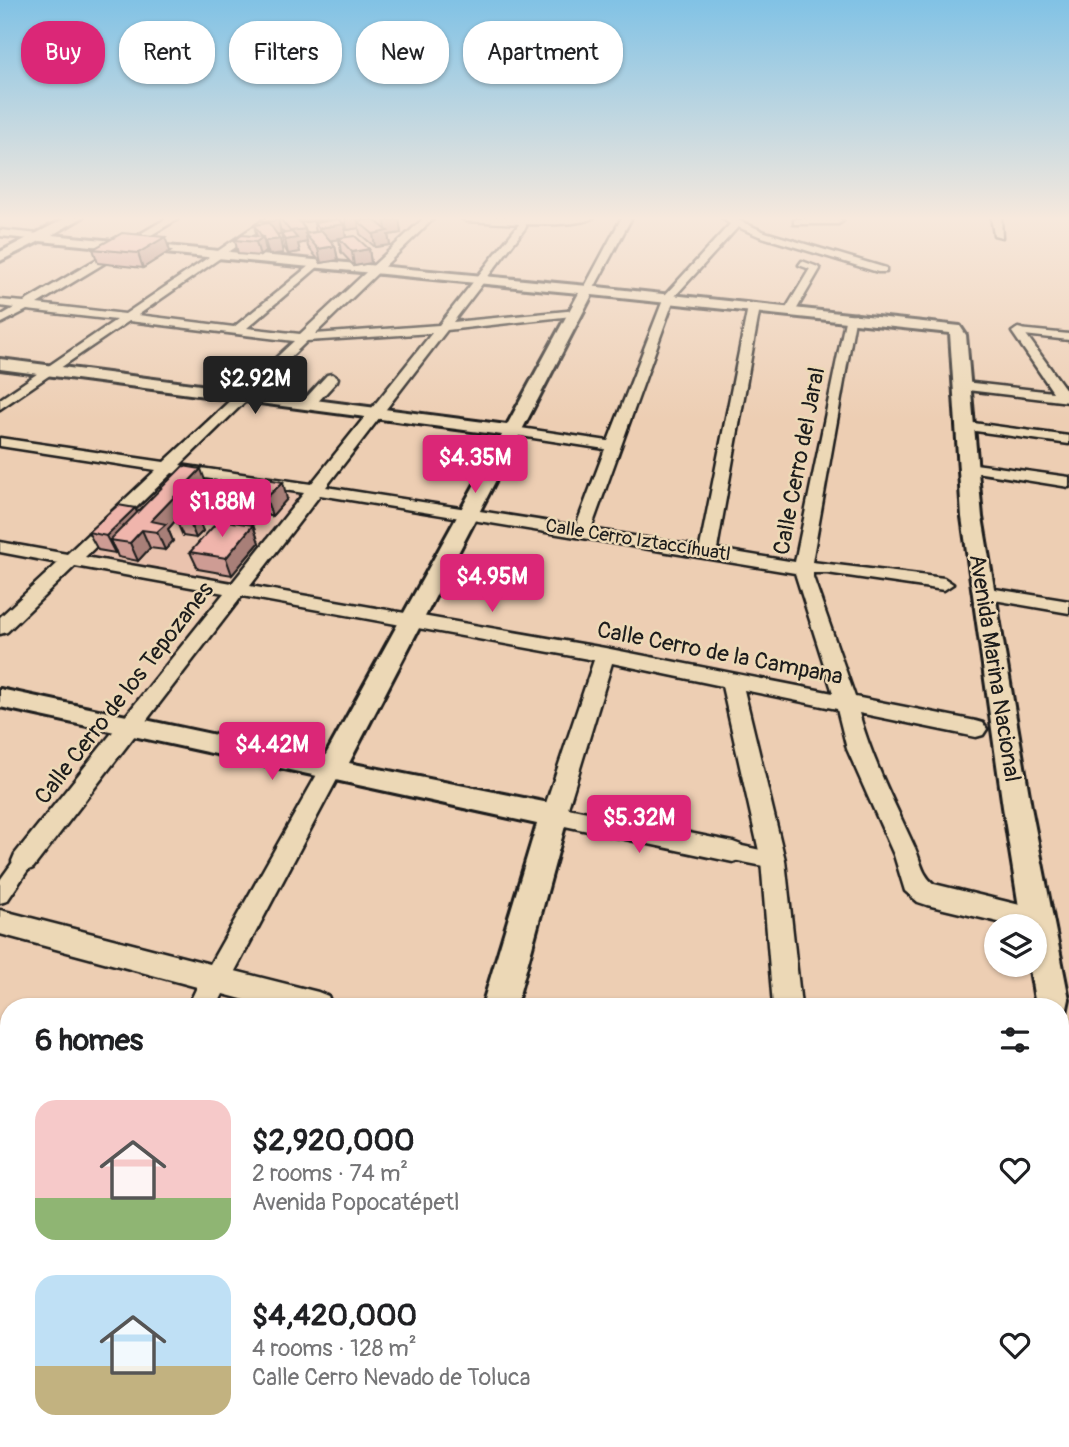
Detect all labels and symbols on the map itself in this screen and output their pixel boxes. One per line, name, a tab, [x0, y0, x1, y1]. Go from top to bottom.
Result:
pin: $2.92M	[198, 356, 312, 416]
street label: Calle Cerro del Jaral	[767, 365, 831, 557]
pin: $4.35M	[418, 435, 532, 495]
pin: $1.88M	[165, 480, 279, 539]
street label: Calle Cerro Iztaccíhuatl	[544, 514, 732, 566]
street label: Avenida Marina Nacional	[963, 552, 1027, 784]
pin: $4.95M	[435, 554, 549, 614]
street label: Calle Cerro de los Tepozanes	[28, 576, 220, 810]
street label: Calle Cerro de la Campana	[595, 615, 845, 691]
pin: $4.42M	[215, 722, 329, 782]
pin: $5.32M	[582, 796, 696, 855]

